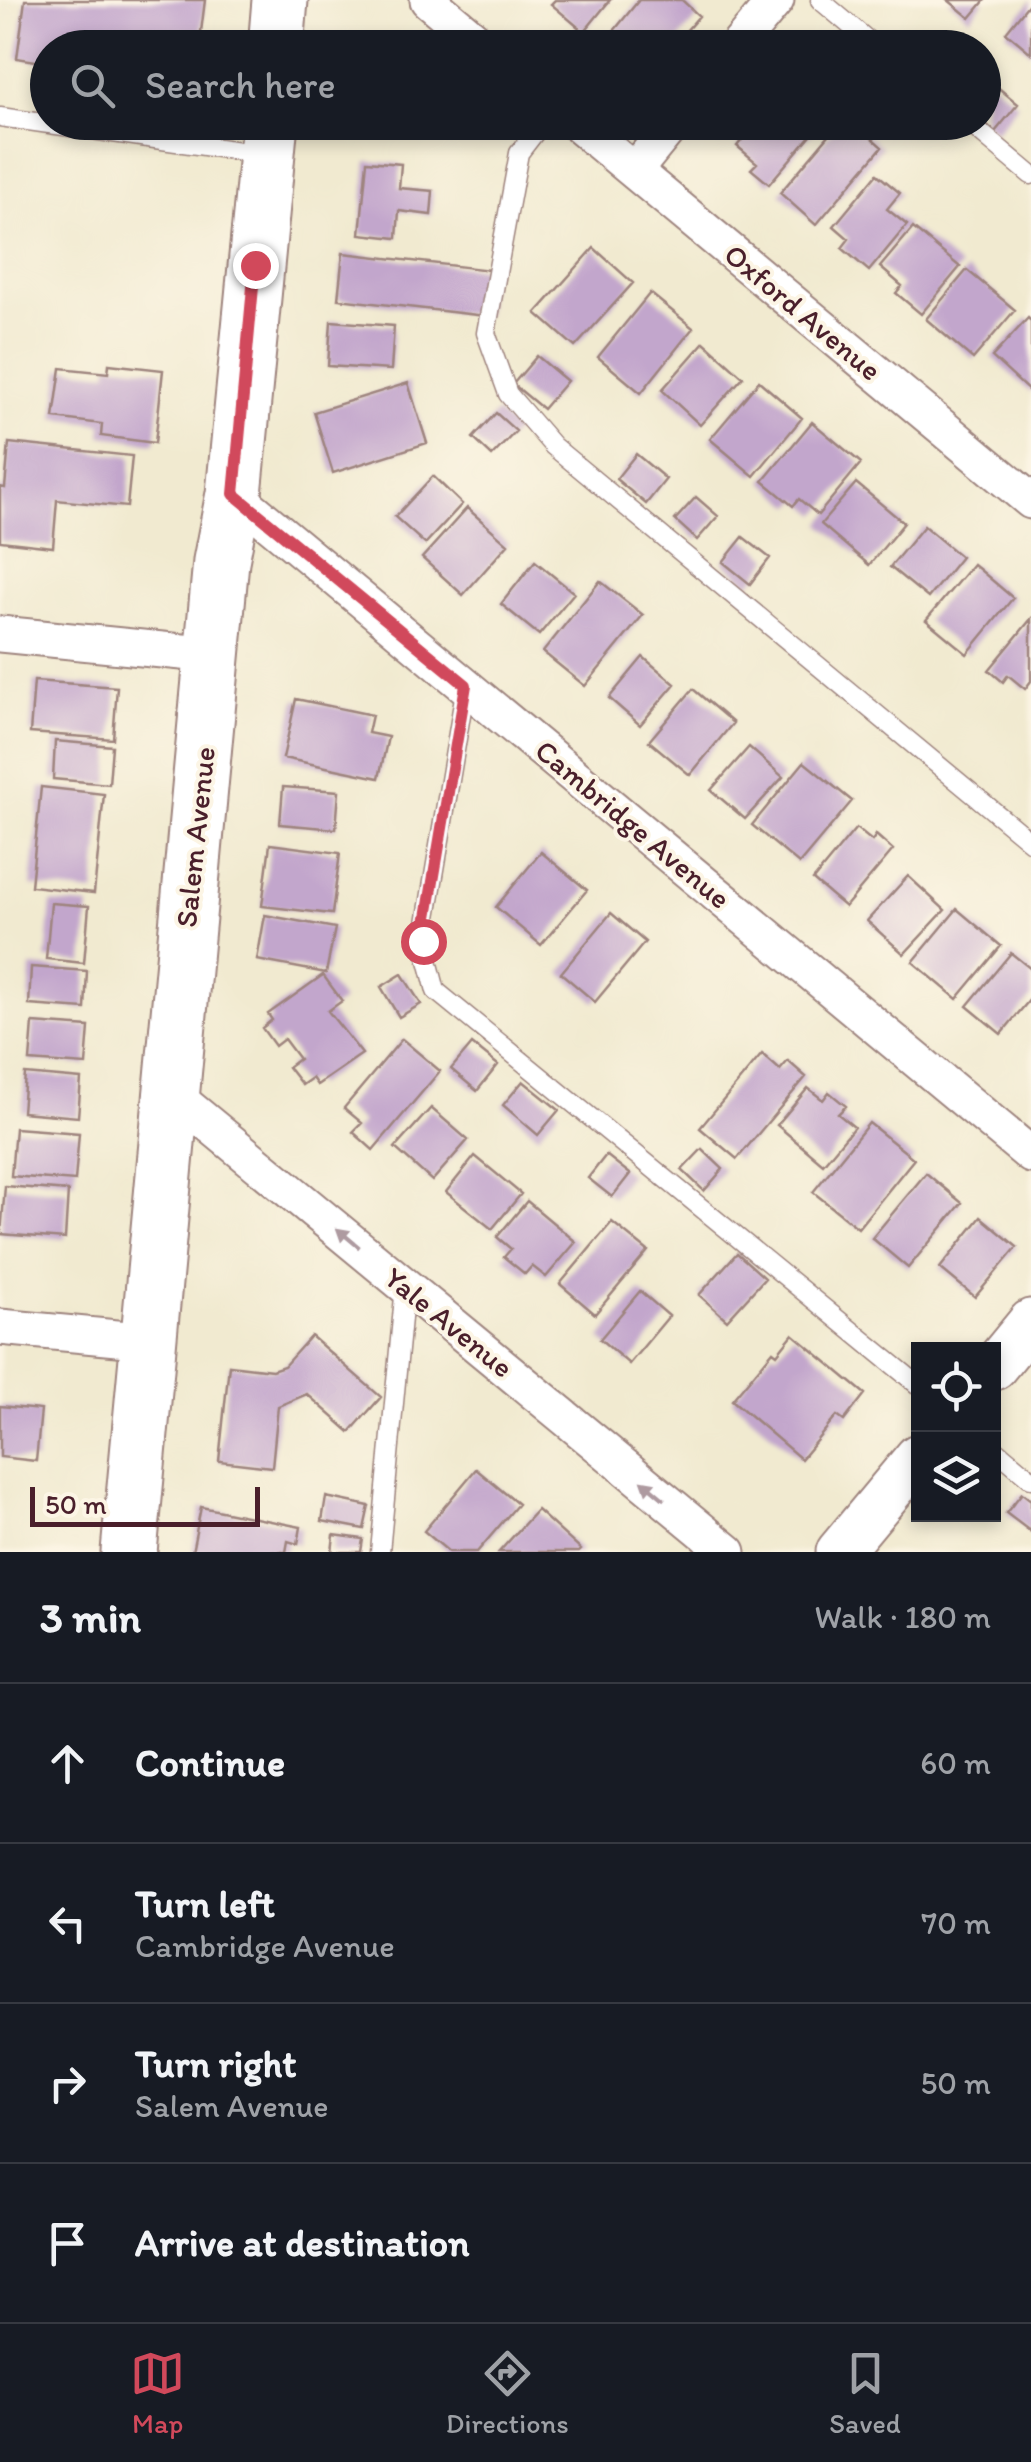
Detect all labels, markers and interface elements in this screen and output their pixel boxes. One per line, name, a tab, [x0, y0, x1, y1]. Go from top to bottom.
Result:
search box	[30, 30, 1001, 140]
icon: search	[65, 58, 120, 113]
text: Search here	[145, 62, 336, 108]
street label: Oxford Avenue	[717, 236, 889, 388]
route end	[233, 243, 279, 289]
street label: Cambridge Avenue	[528, 732, 738, 916]
street label: Salem Avenue	[167, 745, 223, 929]
route start	[401, 919, 447, 965]
one-way arrow	[336, 1228, 361, 1250]
street label: Yale Avenue	[377, 1259, 521, 1385]
map controls	[911, 1342, 1001, 1522]
button: locate	[911, 1342, 1001, 1432]
button: layers	[911, 1432, 1001, 1522]
one-way arrow	[640, 1480, 665, 1501]
scale bar	[30, 1482, 260, 1526]
text: 50 m	[45, 1487, 107, 1521]
text: 3 min	[40, 1592, 141, 1643]
text: Walk · 180 m	[814, 1598, 991, 1636]
icon: ahead	[40, 1736, 95, 1791]
text: Continue	[135, 1740, 285, 1786]
text: 60 m	[920, 1744, 991, 1782]
text: Turn left	[135, 1881, 275, 1927]
icon: left	[40, 1896, 95, 1951]
text: 70 m	[921, 1904, 991, 1942]
text: Cambridge Avenue	[135, 1927, 395, 1965]
text: Turn right	[135, 2041, 297, 2087]
icon: right	[40, 2056, 95, 2111]
text: 50 m	[920, 2064, 991, 2102]
text: Salem Avenue	[135, 2087, 329, 2125]
icon: arrive	[40, 2216, 95, 2271]
text: Arrive at destination	[135, 2220, 470, 2266]
tab: Map	[130, 2346, 185, 2440]
tab: Directions	[446, 2346, 569, 2440]
tab: Saved	[829, 2346, 901, 2440]

